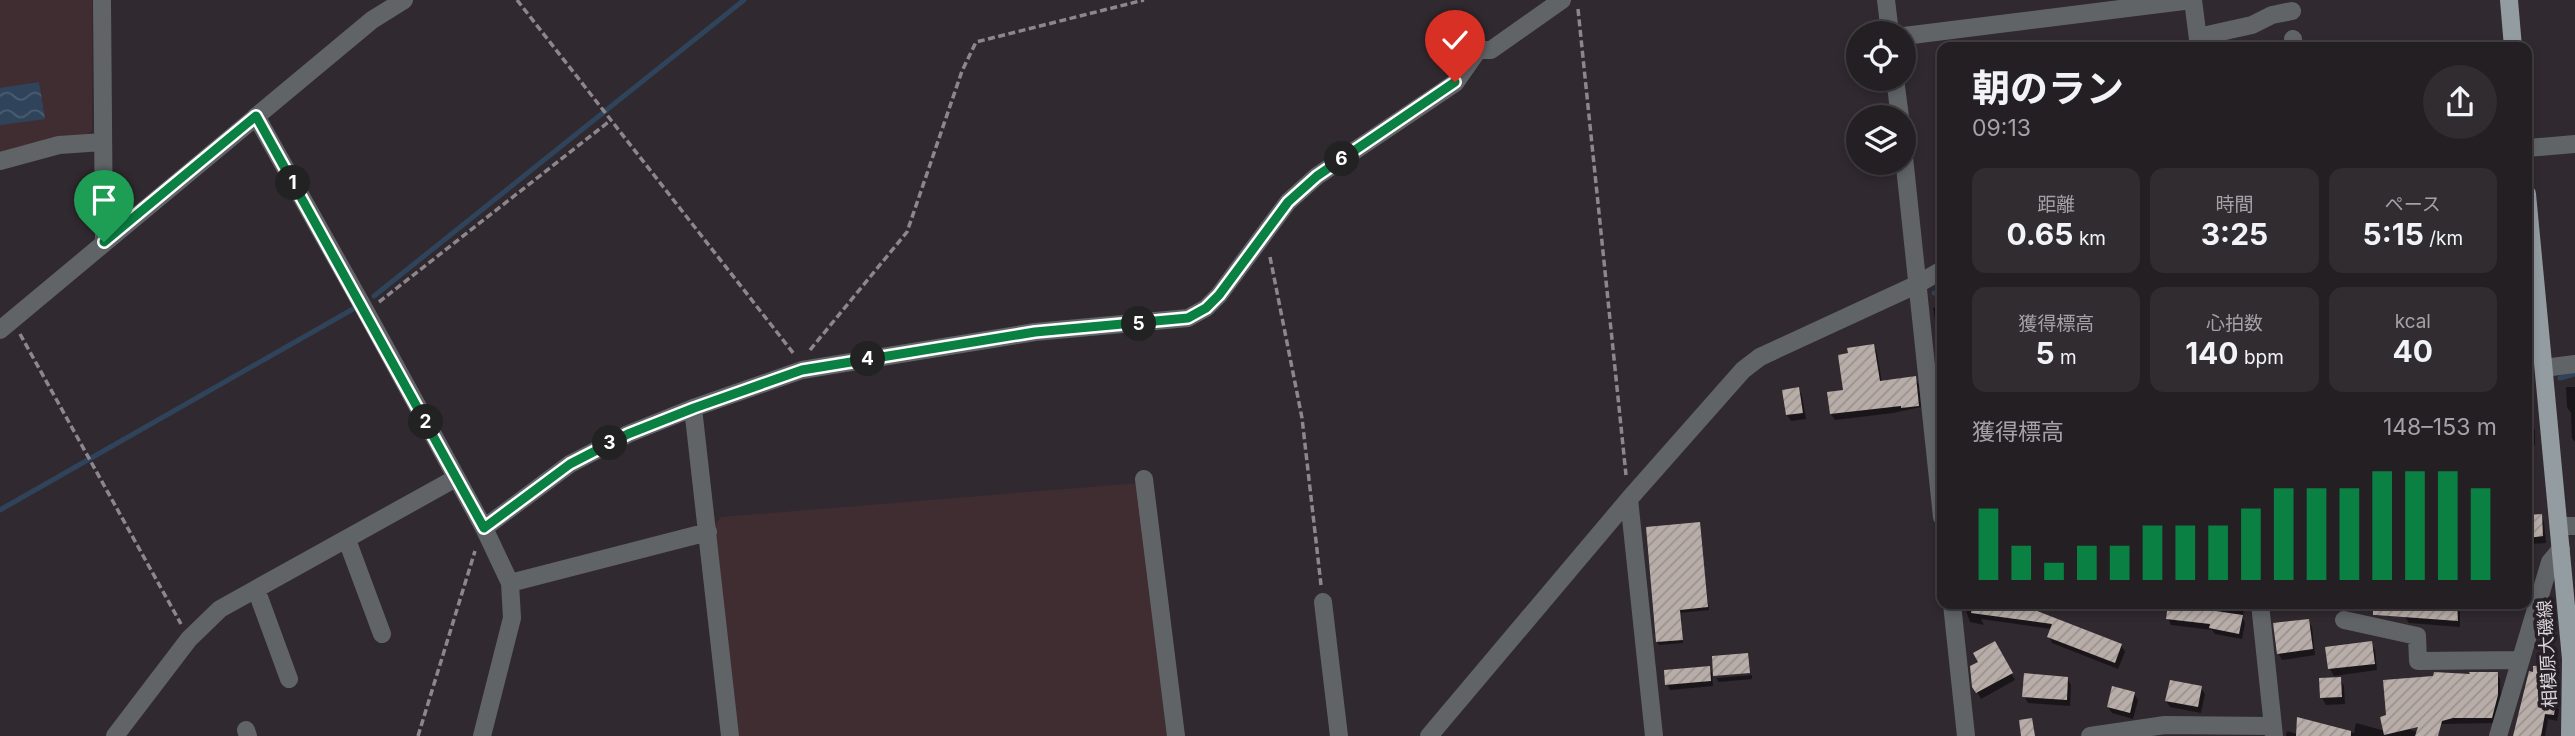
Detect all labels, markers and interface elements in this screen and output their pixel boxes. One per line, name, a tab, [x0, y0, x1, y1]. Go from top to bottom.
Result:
pin	[1425, 10, 1485, 82]
icon: check	[1436, 21, 1474, 59]
map controls	[1846, 21, 1916, 175]
button: locate	[1846, 21, 1916, 91]
text: 朝のラン	[1972, 65, 2124, 111]
button: share	[2423, 65, 2497, 139]
button: layers	[1846, 105, 1916, 175]
text: 09:13	[1972, 114, 2031, 142]
pin: 6	[1324, 142, 1360, 176]
text: 6	[1335, 147, 1348, 170]
pin: 1	[276, 166, 310, 200]
pin	[74, 170, 134, 242]
text: 1	[288, 171, 297, 194]
icon: arrive	[85, 181, 123, 219]
text: 距離	[2037, 193, 2075, 216]
text: 時間	[2215, 193, 2254, 216]
text: ペース	[2385, 193, 2441, 216]
text: 0.65	[2006, 216, 2074, 252]
text: 3:25	[2201, 216, 2268, 252]
text: 5:15	[2363, 216, 2424, 252]
text: km	[2074, 227, 2106, 250]
text: /km	[2424, 227, 2463, 250]
pin: 5	[1122, 306, 1156, 342]
text: kcal	[2395, 310, 2431, 333]
text: 5	[1132, 312, 1145, 335]
text: 獲得標高	[2018, 312, 2094, 335]
text: 心拍数	[2206, 312, 2263, 335]
text: 40	[2393, 333, 2433, 369]
text: 5	[2036, 335, 2055, 371]
text: 140	[2185, 335, 2239, 371]
pin: 4	[850, 342, 886, 376]
text: m	[2055, 346, 2077, 369]
text: bpm	[2239, 346, 2284, 369]
text: 4	[861, 347, 874, 370]
pin: 2	[408, 404, 444, 440]
text: 2	[420, 410, 431, 433]
text: 148–153 m	[2383, 413, 2497, 441]
text: 獲得標高	[1972, 418, 2064, 446]
pin: 3	[592, 426, 628, 460]
text: 3	[603, 431, 616, 454]
street label: 相模原大磯線	[2534, 600, 2560, 708]

